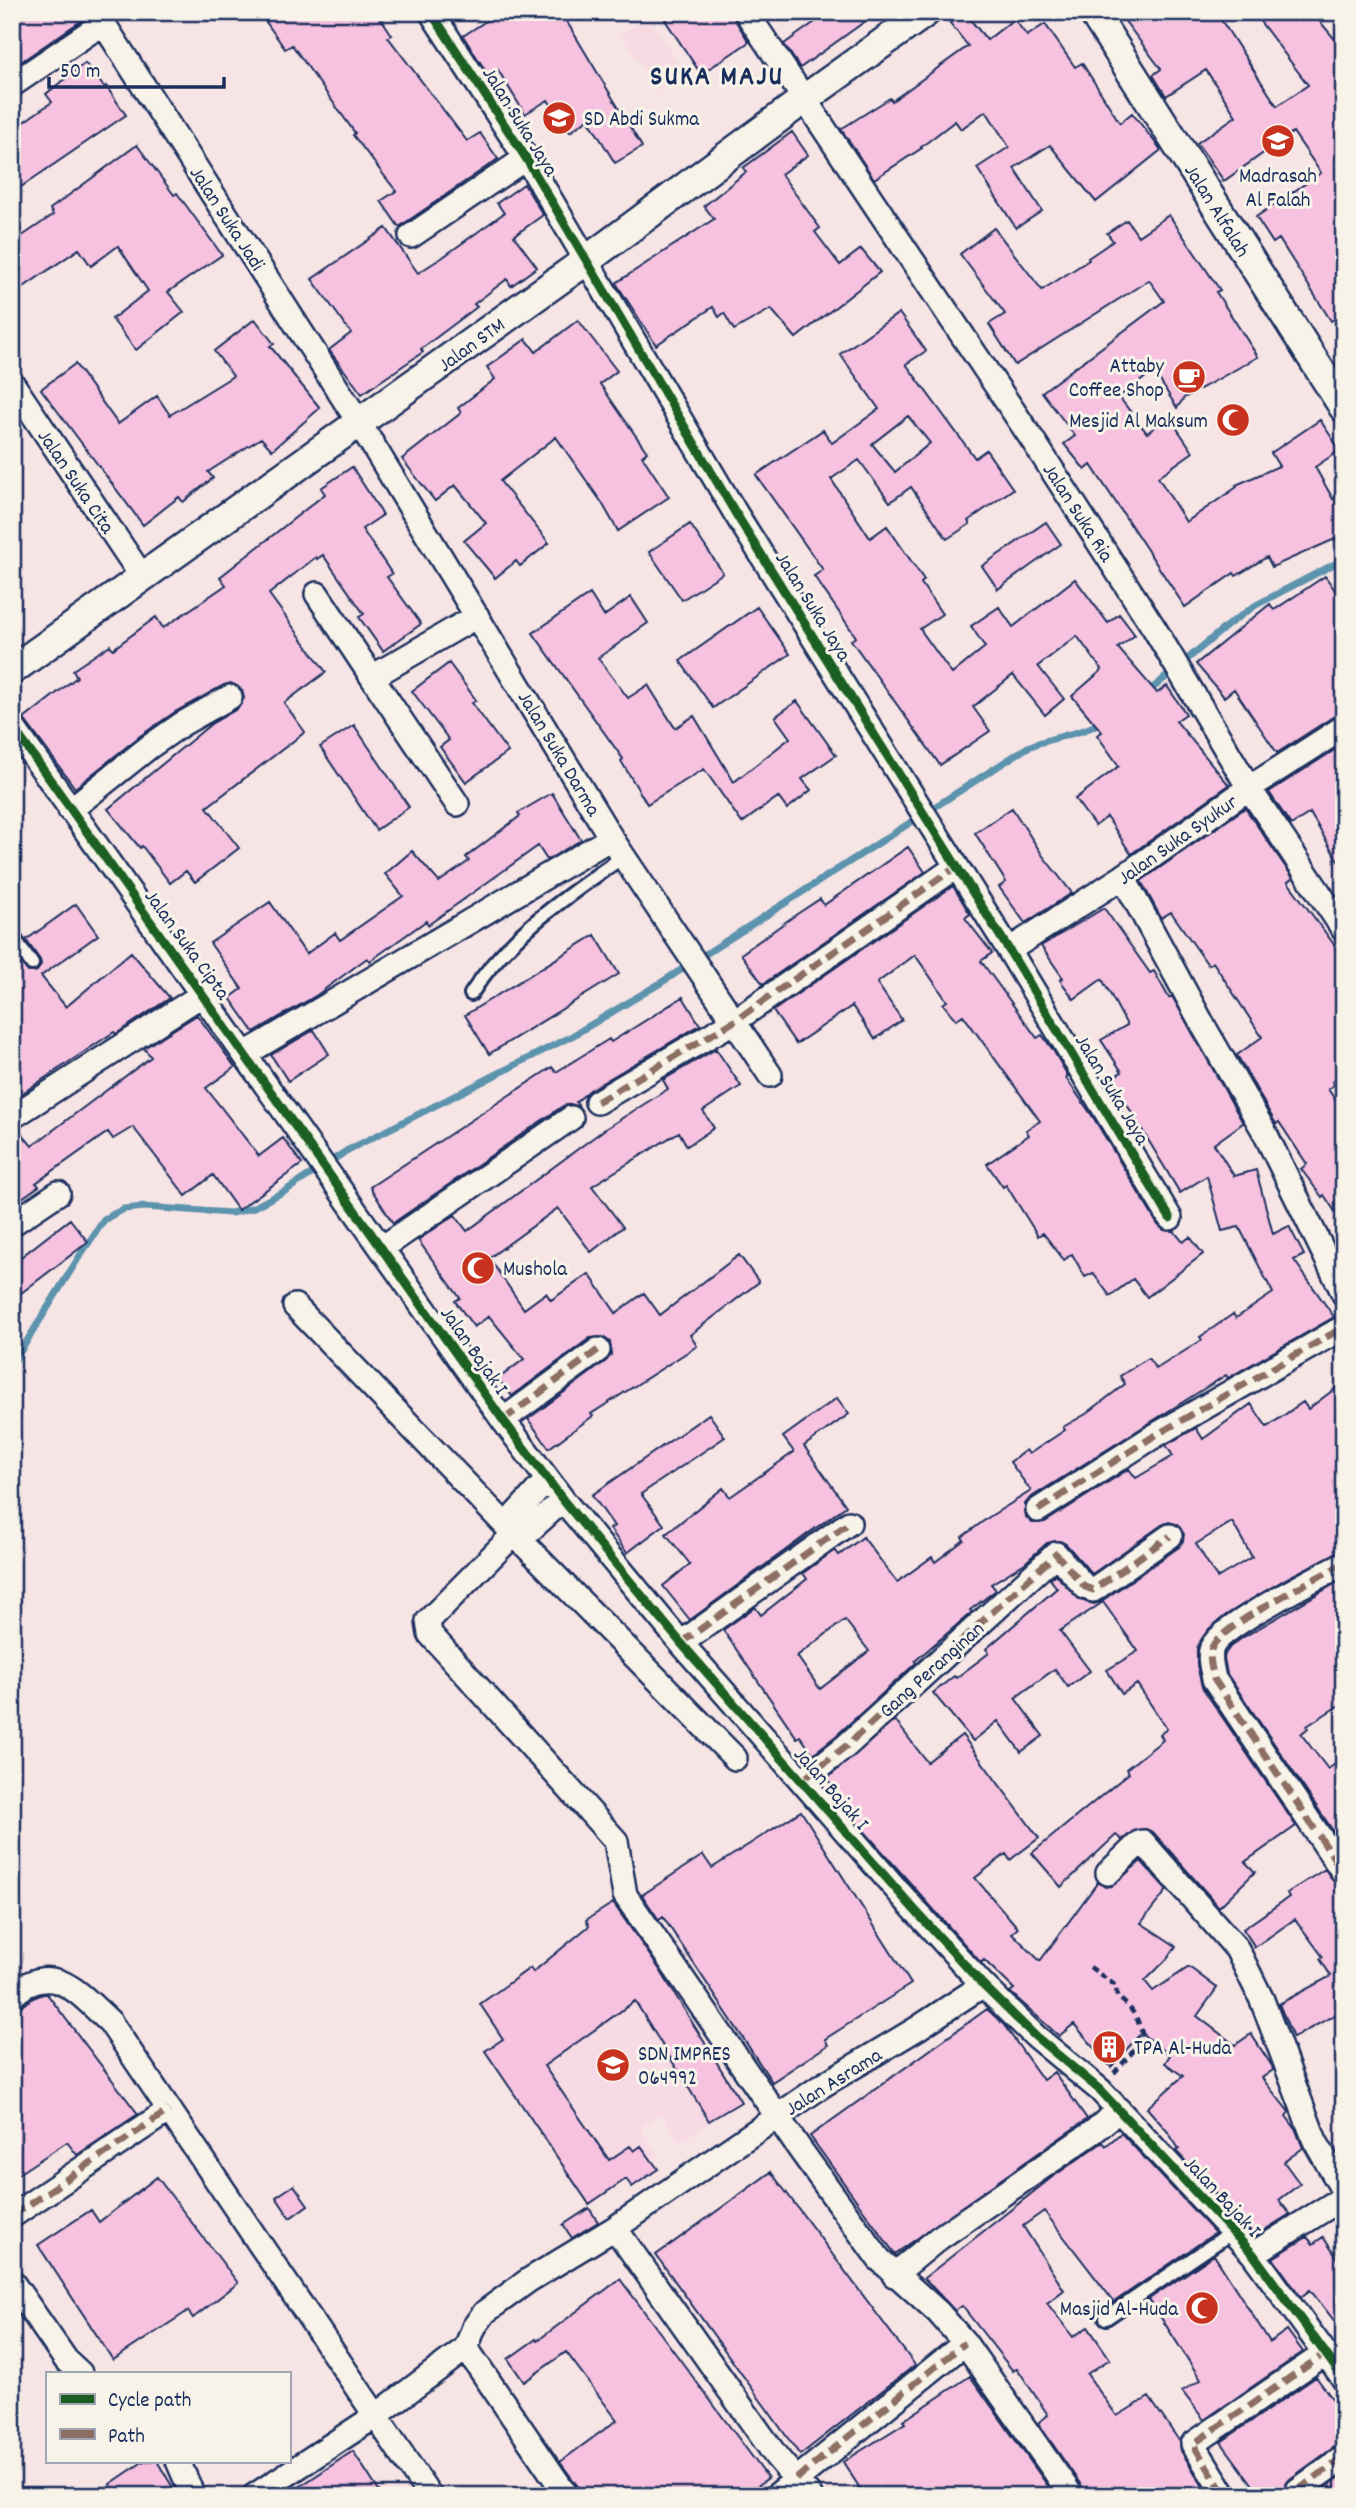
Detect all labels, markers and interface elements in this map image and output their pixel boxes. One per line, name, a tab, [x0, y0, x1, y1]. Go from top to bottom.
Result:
scale bar	[49, 46, 224, 90]
text: 50 m	[60, 58, 100, 88]
district label: SUKA MAJU	[650, 59, 784, 99]
street label: Jalan Suka Jaya	[473, 62, 565, 184]
school or university icon: SD Abdi Sukma	[540, 99, 578, 137]
place label: SD Abdi Sukma	[584, 106, 700, 136]
school or university icon: Madrasah Al Falah	[1259, 122, 1297, 160]
street label: Jalan Alfalah	[1175, 159, 1256, 264]
street label: Jalan Suka Jadi	[180, 161, 271, 278]
place label: Madrasah Al Falah	[1239, 163, 1317, 217]
street label: Jalan STM	[433, 312, 513, 381]
place label: Attaby Coffee Shop	[1069, 353, 1164, 407]
cafe icon: Attaby Coffee Shop	[1170, 358, 1208, 396]
mosque icon: Mesjid Al Maksum	[1214, 401, 1252, 439]
place label: Mesjid Al Maksum	[1069, 408, 1208, 438]
street label: Jalan Suka Cita	[28, 424, 121, 542]
street label: Jalan Suka Ria	[1033, 458, 1120, 570]
street label: Jalan Suka Jaya	[766, 547, 858, 669]
street label: Jalan Suka Darma	[508, 686, 607, 824]
street label: Jalan Suka Syukur	[1112, 789, 1245, 894]
street label: Jalan Suka Cipta	[135, 884, 237, 1008]
street label: Jalan Suka Jaya	[1066, 1030, 1156, 1153]
mosque icon: Mushola	[459, 1249, 497, 1287]
place label: Mushola	[503, 1256, 568, 1286]
street label: Jalan Bajak I	[431, 1301, 514, 1402]
street label: Gang Peranginan	[874, 1616, 992, 1727]
street label: Jalan Bajak I	[785, 1742, 875, 1839]
building icon: TPA Al-Huda	[1090, 2028, 1128, 2066]
place label: TPA Al-Huda	[1134, 2035, 1233, 2065]
place label: SDN IMPRES 064992	[638, 2041, 731, 2095]
street label: Jalan Asrama	[780, 2041, 890, 2125]
school or university icon: SDN IMPRES 064992	[594, 2046, 632, 2084]
street label: Jalan Bajak I	[1175, 2151, 1267, 2246]
mosque icon: Masjid Al-Huda	[1183, 2289, 1221, 2327]
place label: Masjid Al-Huda	[1060, 2296, 1179, 2326]
legend	[46, 2372, 290, 2462]
text: Cycle path	[108, 2387, 191, 2417]
text: Path	[108, 2423, 145, 2453]

